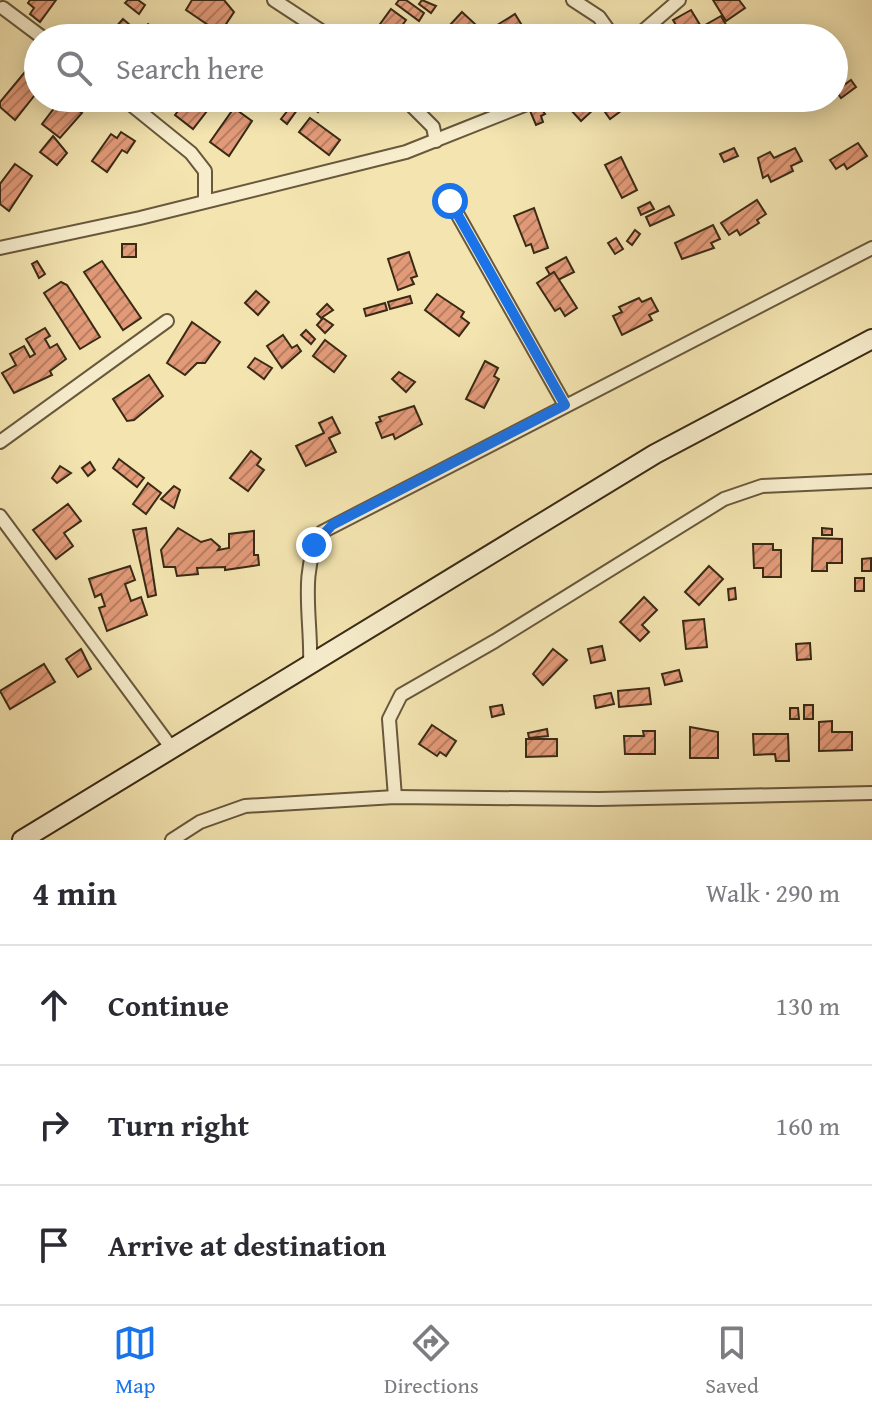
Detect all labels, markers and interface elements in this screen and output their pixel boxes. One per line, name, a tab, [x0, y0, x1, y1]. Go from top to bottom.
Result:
search box	[24, 24, 848, 112]
icon: search	[52, 46, 96, 90]
text: Search here	[116, 46, 264, 90]
route start	[432, 183, 468, 219]
route end	[296, 527, 332, 563]
text: 4 min	[32, 868, 117, 917]
text: Walk · 290 m	[706, 873, 840, 912]
icon: ahead	[32, 983, 76, 1027]
text: Continue	[108, 983, 229, 1027]
text: 130 m	[775, 986, 840, 1025]
icon: right	[32, 1103, 76, 1147]
text: Turn right	[108, 1103, 249, 1147]
text: 160 m	[775, 1106, 840, 1145]
icon: arrive	[32, 1223, 76, 1267]
text: Arrive at destination	[108, 1223, 386, 1267]
tab: Map	[113, 1321, 157, 1401]
tab: Directions	[384, 1321, 479, 1401]
tab: Saved	[705, 1321, 759, 1401]

